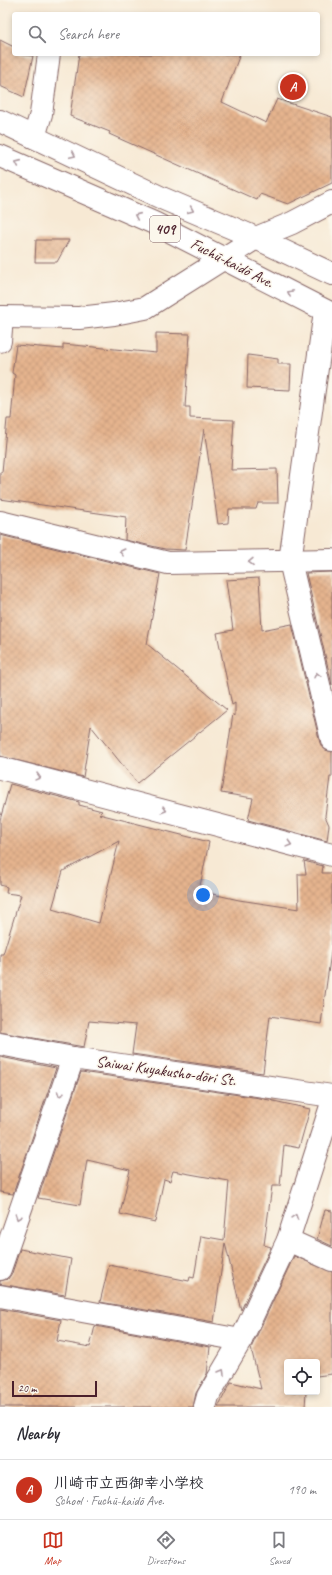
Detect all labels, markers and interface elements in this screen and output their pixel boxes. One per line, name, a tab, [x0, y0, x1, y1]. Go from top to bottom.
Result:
search box	[12, 12, 320, 56]
icon: search	[26, 23, 48, 45]
text: Search here	[58, 25, 119, 44]
pin: A	[280, 72, 306, 102]
one-way arrow	[69, 150, 77, 158]
one-way arrow	[14, 160, 21, 168]
one-way arrow	[188, 206, 195, 214]
one-way arrow	[133, 213, 141, 221]
road number: 409	[150, 216, 180, 242]
street label: Fuchū-kaidō Ave.	[187, 234, 278, 293]
one-way arrow	[287, 290, 294, 298]
one-way arrow	[119, 548, 125, 556]
one-way arrow	[248, 558, 254, 566]
one-way arrow	[313, 672, 321, 678]
one-way arrow	[35, 773, 41, 781]
one-way arrow	[160, 806, 167, 814]
one-way arrow	[285, 839, 292, 848]
your location	[193, 885, 213, 905]
street label: Saiwai Kuyakusho-dōri St.	[95, 1051, 238, 1091]
one-way arrow	[57, 1091, 65, 1098]
one-way arrow	[14, 1214, 23, 1221]
one-way arrow	[291, 1214, 299, 1221]
map controls	[284, 1359, 320, 1395]
button: locate	[284, 1359, 320, 1395]
one-way arrow	[217, 1369, 224, 1376]
scale bar	[12, 1379, 97, 1398]
text: 20 m	[18, 1381, 37, 1395]
text: Nearby	[16, 1423, 59, 1444]
text: 川崎市立西御幸小学校	[54, 1474, 204, 1493]
text: A	[26, 1482, 32, 1498]
text: 190 m	[288, 1482, 316, 1498]
text: School · Fuchū-kaidō Ave.	[54, 1493, 164, 1509]
tab: Map	[42, 1529, 64, 1567]
tab: Directions	[147, 1529, 185, 1567]
tab: Saved	[268, 1529, 290, 1567]

